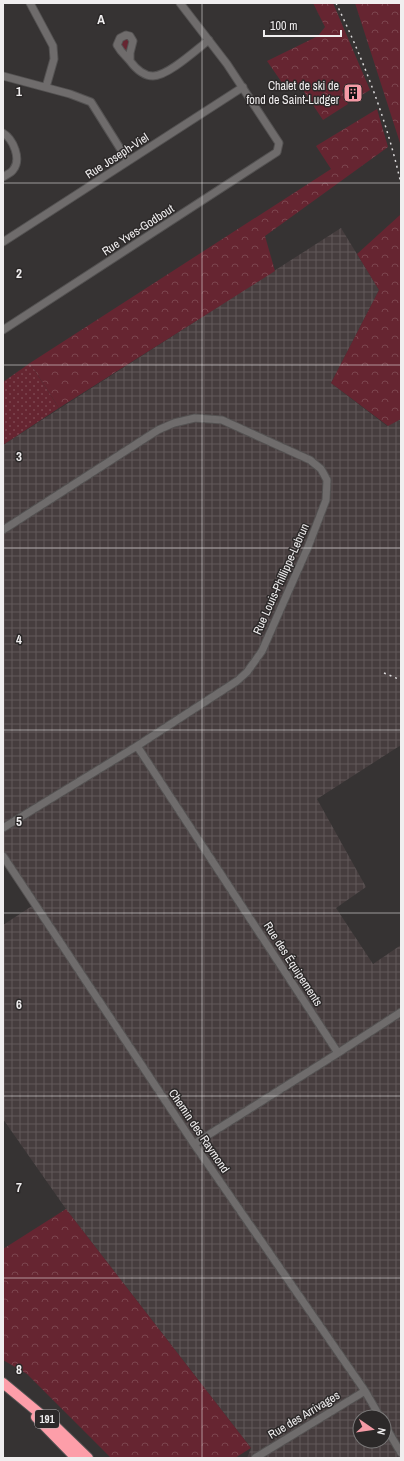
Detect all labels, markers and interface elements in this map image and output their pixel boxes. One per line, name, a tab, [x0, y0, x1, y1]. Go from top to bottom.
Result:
text: A	[97, 11, 105, 28]
scale bar	[264, 12, 341, 38]
text: 100 m	[270, 18, 297, 34]
place label: Chalet de ski de fond de Saint-Ludger	[247, 78, 340, 108]
building icon: Chalet de ski de fond de Saint-Ludger	[342, 82, 364, 104]
text: 1	[16, 83, 22, 100]
street label: Rue Joseph-Viel	[82, 130, 152, 182]
street label: Rue Yves-Godbout	[99, 201, 177, 259]
text: 2	[16, 265, 22, 282]
text: 3	[16, 448, 22, 465]
street label: Rue Louis-Phillippe-Lebrun	[249, 521, 313, 637]
text: 4	[16, 631, 22, 648]
text: 5	[16, 813, 22, 830]
street label: Rue des Équipements	[260, 919, 326, 1009]
text: 6	[16, 996, 22, 1013]
street label: Chemin des Raymond	[165, 1086, 233, 1176]
text: 7	[16, 1179, 22, 1196]
text: 8	[16, 1361, 22, 1378]
street label: Rue des Arrivages	[265, 1387, 343, 1443]
north arrow	[352, 1409, 392, 1449]
road number: 191	[35, 1410, 59, 1428]
text: N	[374, 1427, 389, 1436]

